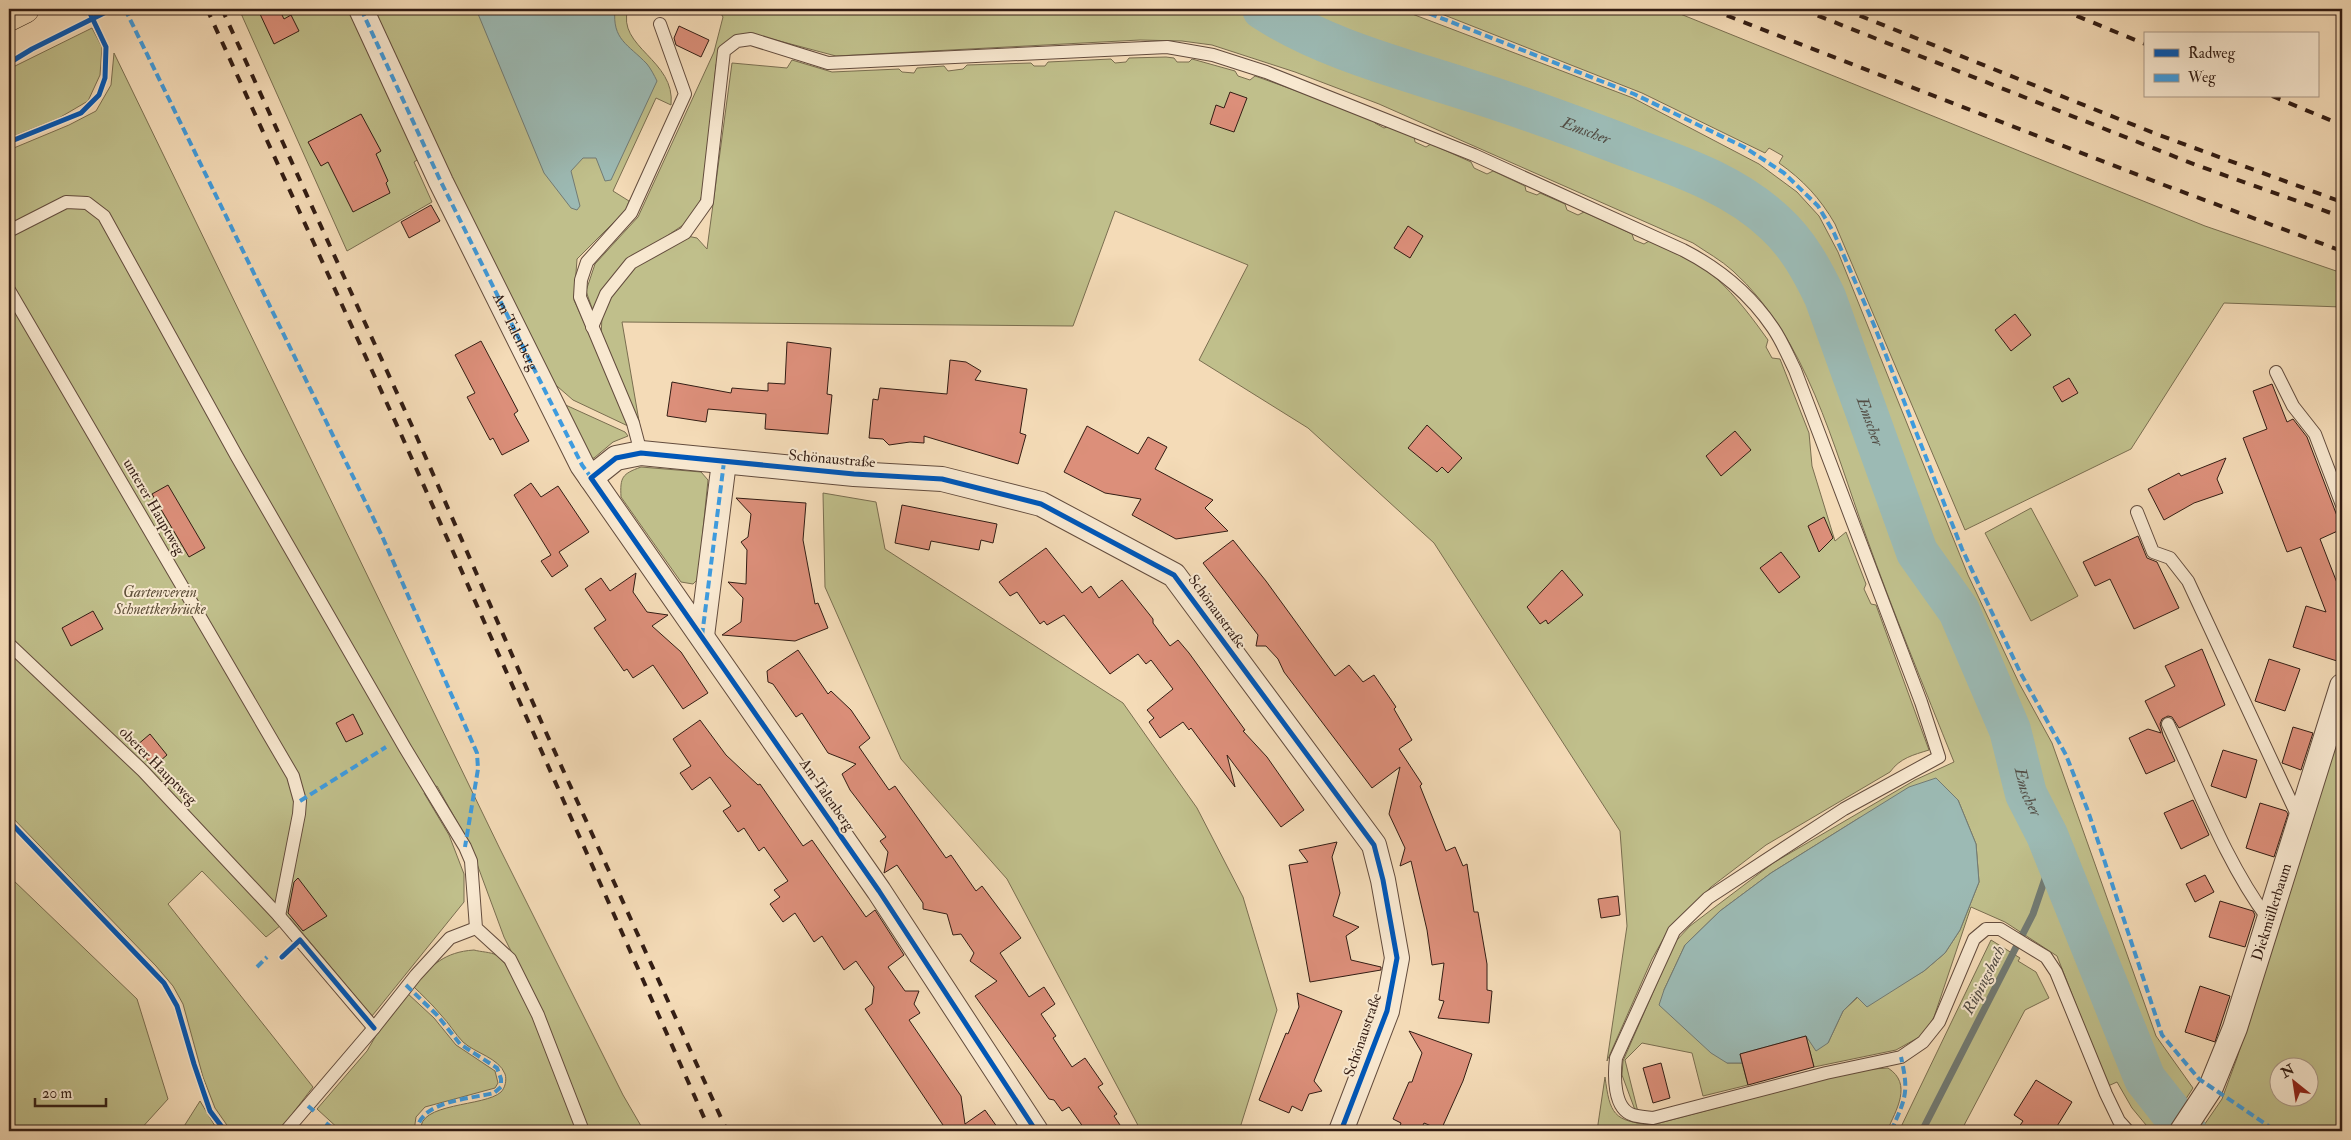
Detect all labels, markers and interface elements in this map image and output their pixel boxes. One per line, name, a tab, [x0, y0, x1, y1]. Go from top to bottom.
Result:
legend	[2144, 32, 2318, 98]
text: Radweg	[2188, 44, 2236, 63]
text: Weg	[2187, 68, 2216, 87]
water label: Emscher	[1558, 112, 1614, 150]
street label: Am Talenberg	[488, 289, 543, 374]
water label: Emscher	[1852, 393, 1888, 450]
street label: Schönaustraße	[788, 446, 876, 472]
street label: unterer Hauptweg	[118, 455, 190, 560]
street label: Schönaustraße	[1184, 571, 1250, 653]
park label: Gartenverein Schnettkerbrücke	[113, 583, 207, 619]
street label: oberer Hauptweg	[114, 723, 202, 810]
street label: Am Talenberg	[794, 754, 859, 835]
water label: Emscher	[2010, 765, 2046, 821]
street label: Diekmüllerbaum	[2247, 860, 2296, 963]
water label: Rüpingsbach	[1958, 942, 2010, 1019]
street label: Schönaustraße	[1340, 991, 1386, 1079]
north arrow	[2268, 1058, 2318, 1108]
text: N	[2277, 1060, 2298, 1082]
scale bar	[35, 1075, 106, 1107]
text: 20 m	[42, 1084, 72, 1103]

